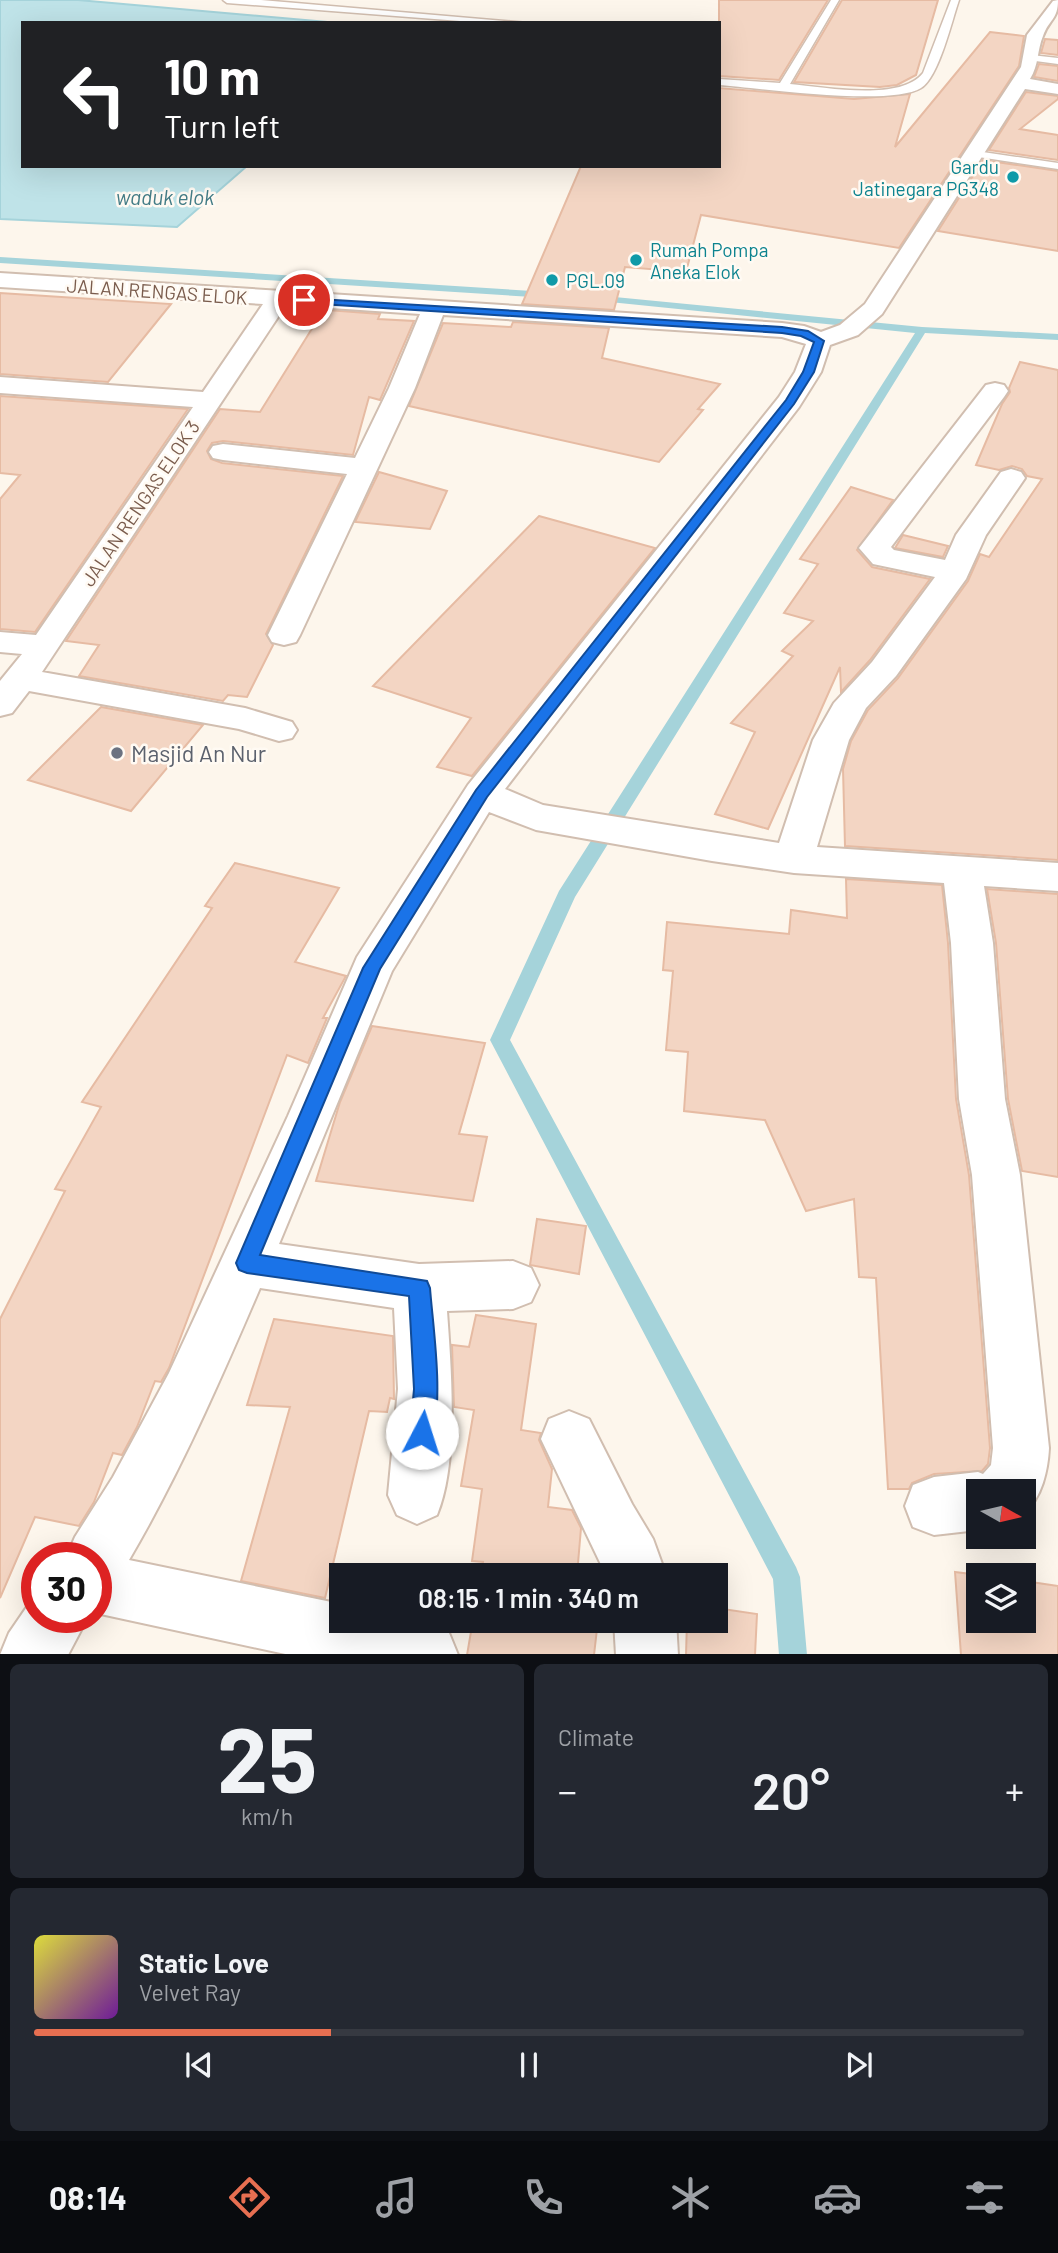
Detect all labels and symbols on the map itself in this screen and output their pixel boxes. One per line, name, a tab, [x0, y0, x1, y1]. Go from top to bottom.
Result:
place label: Gardu Jatinegara PG348	[853, 155, 999, 200]
marker: Gardu Jatinegara PG348	[1005, 169, 1021, 185]
water label: waduk elok	[116, 184, 215, 209]
place label: Rumah Pompa Aneka Elok	[650, 238, 768, 283]
marker: Rumah Pompa Aneka Elok	[628, 252, 644, 268]
place label: PGL.09	[566, 269, 625, 292]
pin	[274, 270, 334, 330]
marker: PGL.09	[544, 272, 560, 288]
street label: JALAN RENGAS ELOK	[66, 273, 249, 309]
street label: JALAN RENGAS ELOK 3	[76, 416, 204, 590]
place label: Masjid An Nur	[131, 739, 267, 767]
marker: Masjid An Nur	[109, 745, 125, 761]
position arrow	[385, 1396, 459, 1470]
north arrow	[966, 1479, 1036, 1549]
speed limit sign: 30	[21, 1542, 112, 1633]

